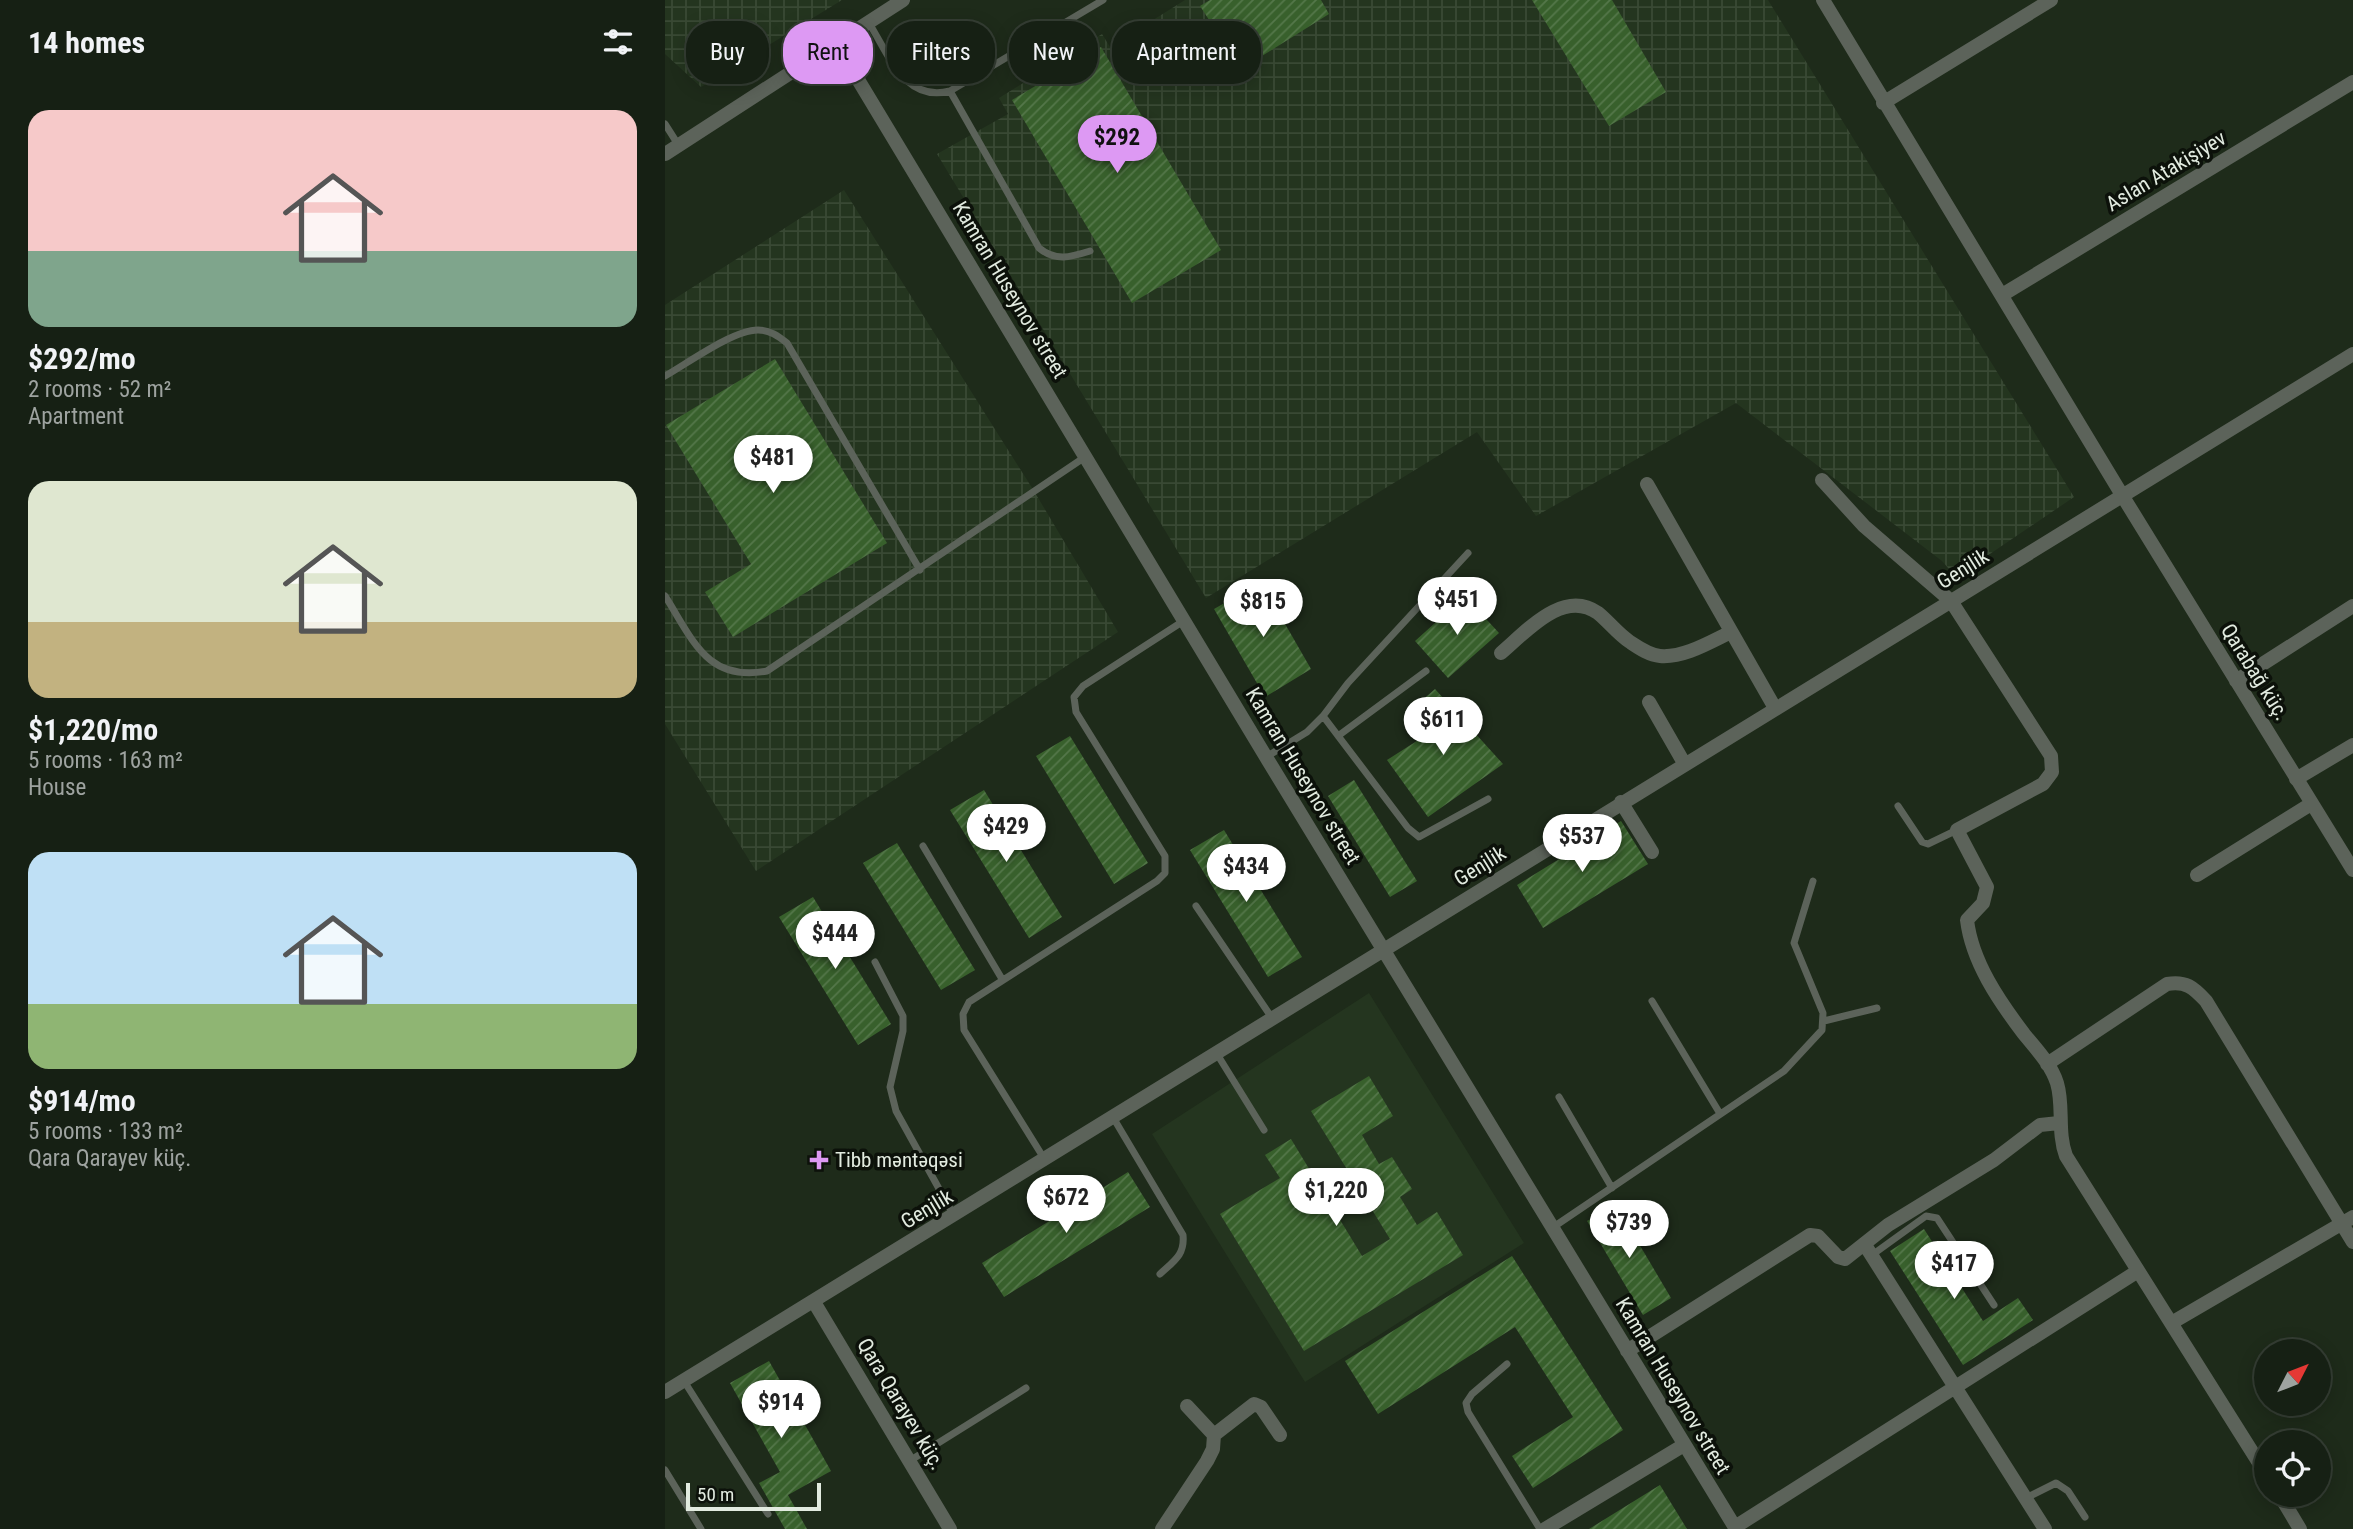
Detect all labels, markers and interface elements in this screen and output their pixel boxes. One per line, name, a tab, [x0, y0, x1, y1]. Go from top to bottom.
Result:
chip: Buy	[686, 21, 769, 84]
chip: Rent	[783, 21, 873, 84]
chip: Filters	[887, 21, 995, 84]
chip: New	[1009, 21, 1098, 84]
chip: Apartment	[1112, 21, 1261, 84]
icon: filters	[599, 23, 637, 61]
text: 14 homes	[28, 25, 145, 60]
pin: $292	[1076, 116, 1158, 175]
text: $292	[1094, 124, 1140, 151]
street label: Aslan Atakişiyev	[2102, 126, 2230, 216]
icon: home	[270, 155, 396, 281]
street label: Kamran Huseynov street	[948, 197, 1072, 383]
text: $292/mo	[28, 341, 136, 376]
text: 2 rooms · 52 m²	[28, 376, 171, 403]
text: Apartment	[28, 403, 124, 430]
pin: $481	[732, 435, 814, 495]
text: $481	[750, 444, 796, 471]
icon: home	[270, 526, 396, 652]
street label: Genjlik	[1933, 544, 1994, 594]
pin: $451	[1416, 578, 1498, 637]
pin: $815	[1222, 580, 1304, 639]
text: $451	[1434, 586, 1480, 613]
text: $815	[1240, 588, 1286, 615]
street label: Qarabağ küç.	[2216, 619, 2294, 725]
street label: Kamran Huseynov street	[1241, 683, 1365, 869]
pin: $611	[1402, 698, 1484, 757]
text: $611	[1420, 706, 1466, 733]
text: $1,220/mo	[28, 712, 158, 747]
text: 5 rooms · 163 m²	[28, 747, 183, 774]
text: House	[28, 774, 86, 801]
pin: $429	[965, 804, 1047, 864]
text: $429	[983, 813, 1029, 840]
pin: $537	[1541, 814, 1623, 874]
text: $537	[1559, 823, 1605, 850]
street label: Genjlik	[1450, 841, 1511, 891]
pin: $434	[1205, 844, 1287, 904]
text: $434	[1223, 853, 1269, 880]
icon: home	[270, 897, 396, 1023]
pin: $444	[794, 912, 876, 971]
text: $444	[812, 920, 858, 947]
text: $914/mo	[28, 1083, 136, 1118]
text: 5 rooms · 133 m²	[28, 1118, 183, 1145]
text: Qara Qarayev küç.	[28, 1145, 191, 1172]
place label: Tibb məntəqəsi	[835, 1148, 963, 1172]
marker: Tibb məntəqəsi	[809, 1150, 829, 1170]
pin: $1,220	[1279, 1168, 1393, 1228]
pin: $672	[1025, 1176, 1107, 1235]
text: $1,220	[1304, 1177, 1368, 1204]
street label: Genjlik	[897, 1184, 958, 1234]
text: $672	[1043, 1184, 1089, 1211]
pin: $739	[1588, 1200, 1670, 1260]
text: $739	[1606, 1209, 1652, 1236]
pin: $417	[1913, 1242, 1995, 1301]
text: $417	[1931, 1250, 1977, 1277]
street label: Kamran Huseynov street	[1611, 1293, 1735, 1479]
street label: Qara Qarayev küç.	[852, 1334, 950, 1474]
north arrow	[2254, 1339, 2331, 1416]
map controls	[2254, 1339, 2331, 1507]
pin: $914	[740, 1380, 822, 1440]
text: $914	[758, 1389, 804, 1416]
button: locate	[2254, 1430, 2331, 1507]
scale bar	[686, 1480, 821, 1512]
text: 50 m	[697, 1483, 734, 1506]

